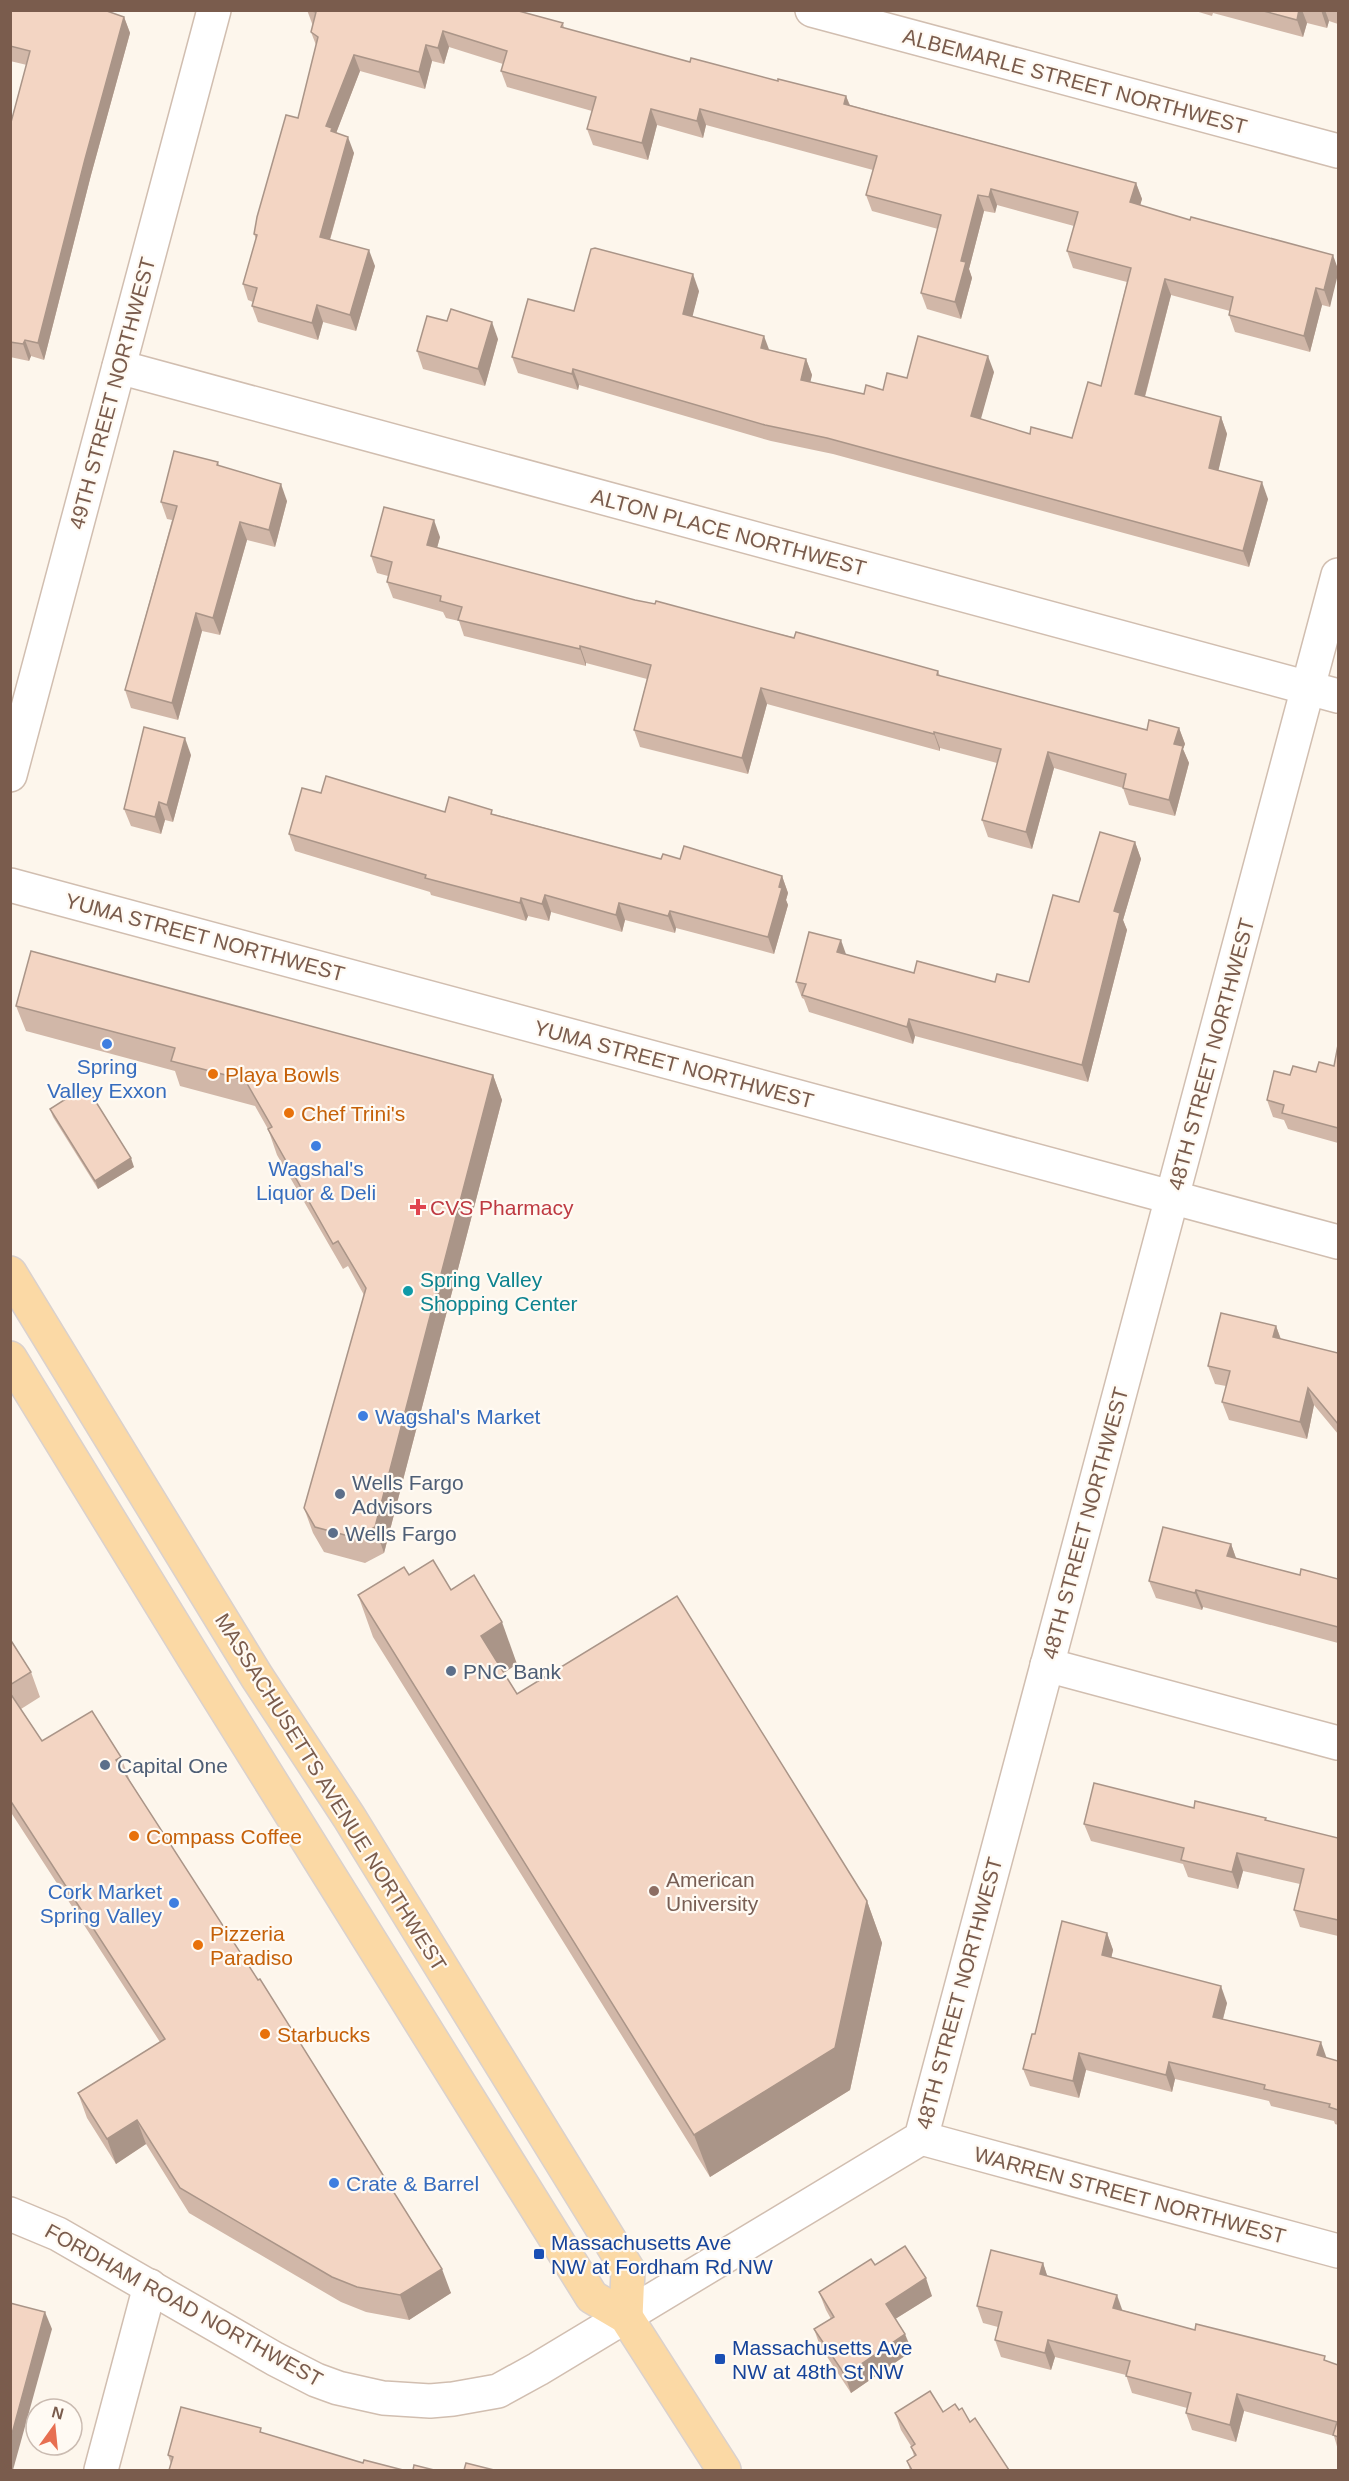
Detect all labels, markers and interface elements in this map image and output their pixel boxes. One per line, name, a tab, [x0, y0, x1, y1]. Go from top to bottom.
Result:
street label: ALBEMARLE STREET NORTHWEST	[901, 24, 1250, 138]
street label: 49TH STREET NORTHWEST	[65, 254, 159, 531]
street label: ALTON PLACE NORTHWEST	[589, 484, 869, 580]
street label: YUMA STREET NORTHWEST	[63, 889, 348, 985]
street label: 48TH STREET NORTHWEST	[1164, 915, 1258, 1192]
street label: YUMA STREET NORTHWEST	[532, 1016, 817, 1112]
marker: Spring Valley Exxon	[100, 1037, 114, 1051]
place label: Spring Valley Exxon	[47, 1055, 167, 1102]
place label: Playa Bowls	[225, 1063, 339, 1086]
marker: Playa Bowls	[206, 1067, 220, 1081]
place label: Chef Trini's	[301, 1102, 405, 1125]
marker: Chef Trini's	[282, 1106, 296, 1120]
marker: Wagshal's Liquor & Deli	[309, 1139, 323, 1153]
place label: Wagshal's Liquor & Deli	[256, 1157, 376, 1204]
place label: CVS Pharmacy	[430, 1196, 574, 1219]
marker: CVS Pharmacy	[411, 1200, 425, 1214]
place label: Spring Valley Shopping Center	[420, 1268, 578, 1315]
marker: Spring Valley Shopping Center	[401, 1284, 415, 1298]
street label: 48TH STREET NORTHWEST	[1038, 1384, 1132, 1661]
place label: Wagshal's Market	[375, 1405, 541, 1428]
marker: Wagshal's Market	[356, 1409, 370, 1423]
place label: Wells Fargo Advisors	[352, 1471, 464, 1518]
marker: Wells Fargo Advisors	[333, 1487, 347, 1501]
place label: Wells Fargo	[345, 1522, 457, 1545]
marker: Wells Fargo	[326, 1526, 340, 1540]
street label: MASSACHUSETTS AVENUE NORTHWEST	[211, 1609, 451, 1975]
place label: PNC Bank	[463, 1660, 562, 1683]
marker: PNC Bank	[444, 1664, 458, 1678]
place label: Capital One	[117, 1754, 228, 1777]
marker: Capital One	[98, 1758, 112, 1772]
place label: Compass Coffee	[146, 1825, 302, 1848]
marker: Compass Coffee	[127, 1829, 141, 1843]
street label: 48TH STREET NORTHWEST	[912, 1854, 1006, 2131]
place label: American University	[666, 1868, 759, 1915]
place label: Cork Market Spring Valley	[40, 1880, 162, 1927]
marker: American University	[647, 1884, 661, 1898]
marker: Cork Market Spring Valley	[167, 1896, 181, 1910]
place label: Pizzeria Paradiso	[210, 1922, 293, 1969]
marker: Pizzeria Paradiso	[191, 1938, 205, 1952]
place label: Starbucks	[277, 2023, 370, 2046]
marker: Starbucks	[258, 2027, 272, 2041]
street label: WARREN STREET NORTHWEST	[972, 2142, 1288, 2248]
place label: Crate & Barrel	[346, 2172, 479, 2195]
marker: Crate & Barrel	[327, 2176, 341, 2190]
street label: FORDHAM ROAD NORTHWEST	[41, 2219, 327, 2391]
place label: Massachusetts Ave NW at Fordham Rd NW	[551, 2231, 773, 2278]
marker: Massachusetts Ave NW at Fordham Rd NW	[532, 2247, 546, 2261]
place label: Massachusetts Ave NW at 48th St NW	[732, 2336, 913, 2383]
marker: Massachusetts Ave NW at 48th St NW	[713, 2352, 727, 2366]
north arrow	[24, 2397, 84, 2457]
text: N	[50, 2403, 66, 2423]

